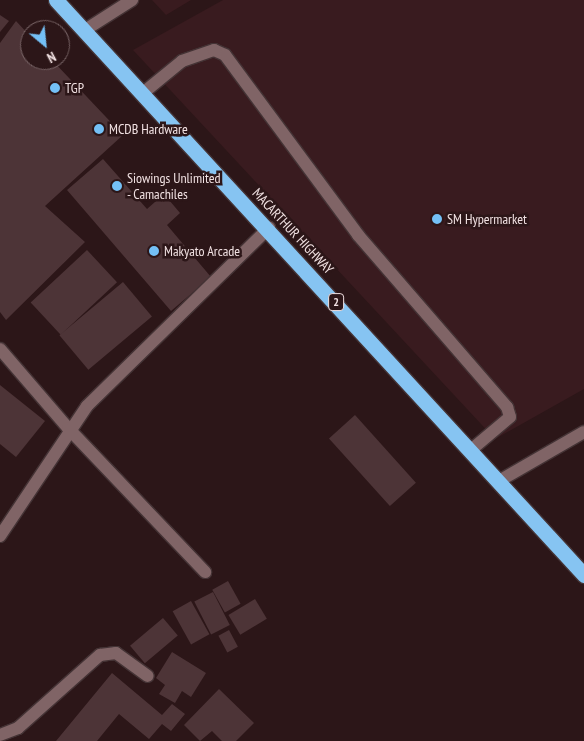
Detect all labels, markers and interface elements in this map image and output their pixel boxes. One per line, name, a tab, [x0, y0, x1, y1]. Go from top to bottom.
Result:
north arrow	[20, 20, 70, 70]
text: N	[44, 48, 59, 67]
place label: TGP	[65, 80, 84, 96]
marker: TGP	[49, 82, 61, 94]
place label: MCDB Hardware	[109, 121, 188, 137]
marker: MCDB Hardware	[93, 123, 105, 135]
place label: Siowings Unlimited - Camachiles	[127, 170, 221, 202]
marker: Siowings Unlimited - Camachiles	[111, 180, 123, 192]
street label: MACARTHUR HIGHWAY	[249, 185, 337, 277]
place label: SM Hypermarket	[447, 211, 527, 227]
marker: SM Hypermarket	[431, 213, 443, 225]
place label: Makyato Arcade	[164, 243, 240, 259]
marker: Makyato Arcade	[148, 245, 160, 257]
road number: 2	[327, 292, 345, 312]

